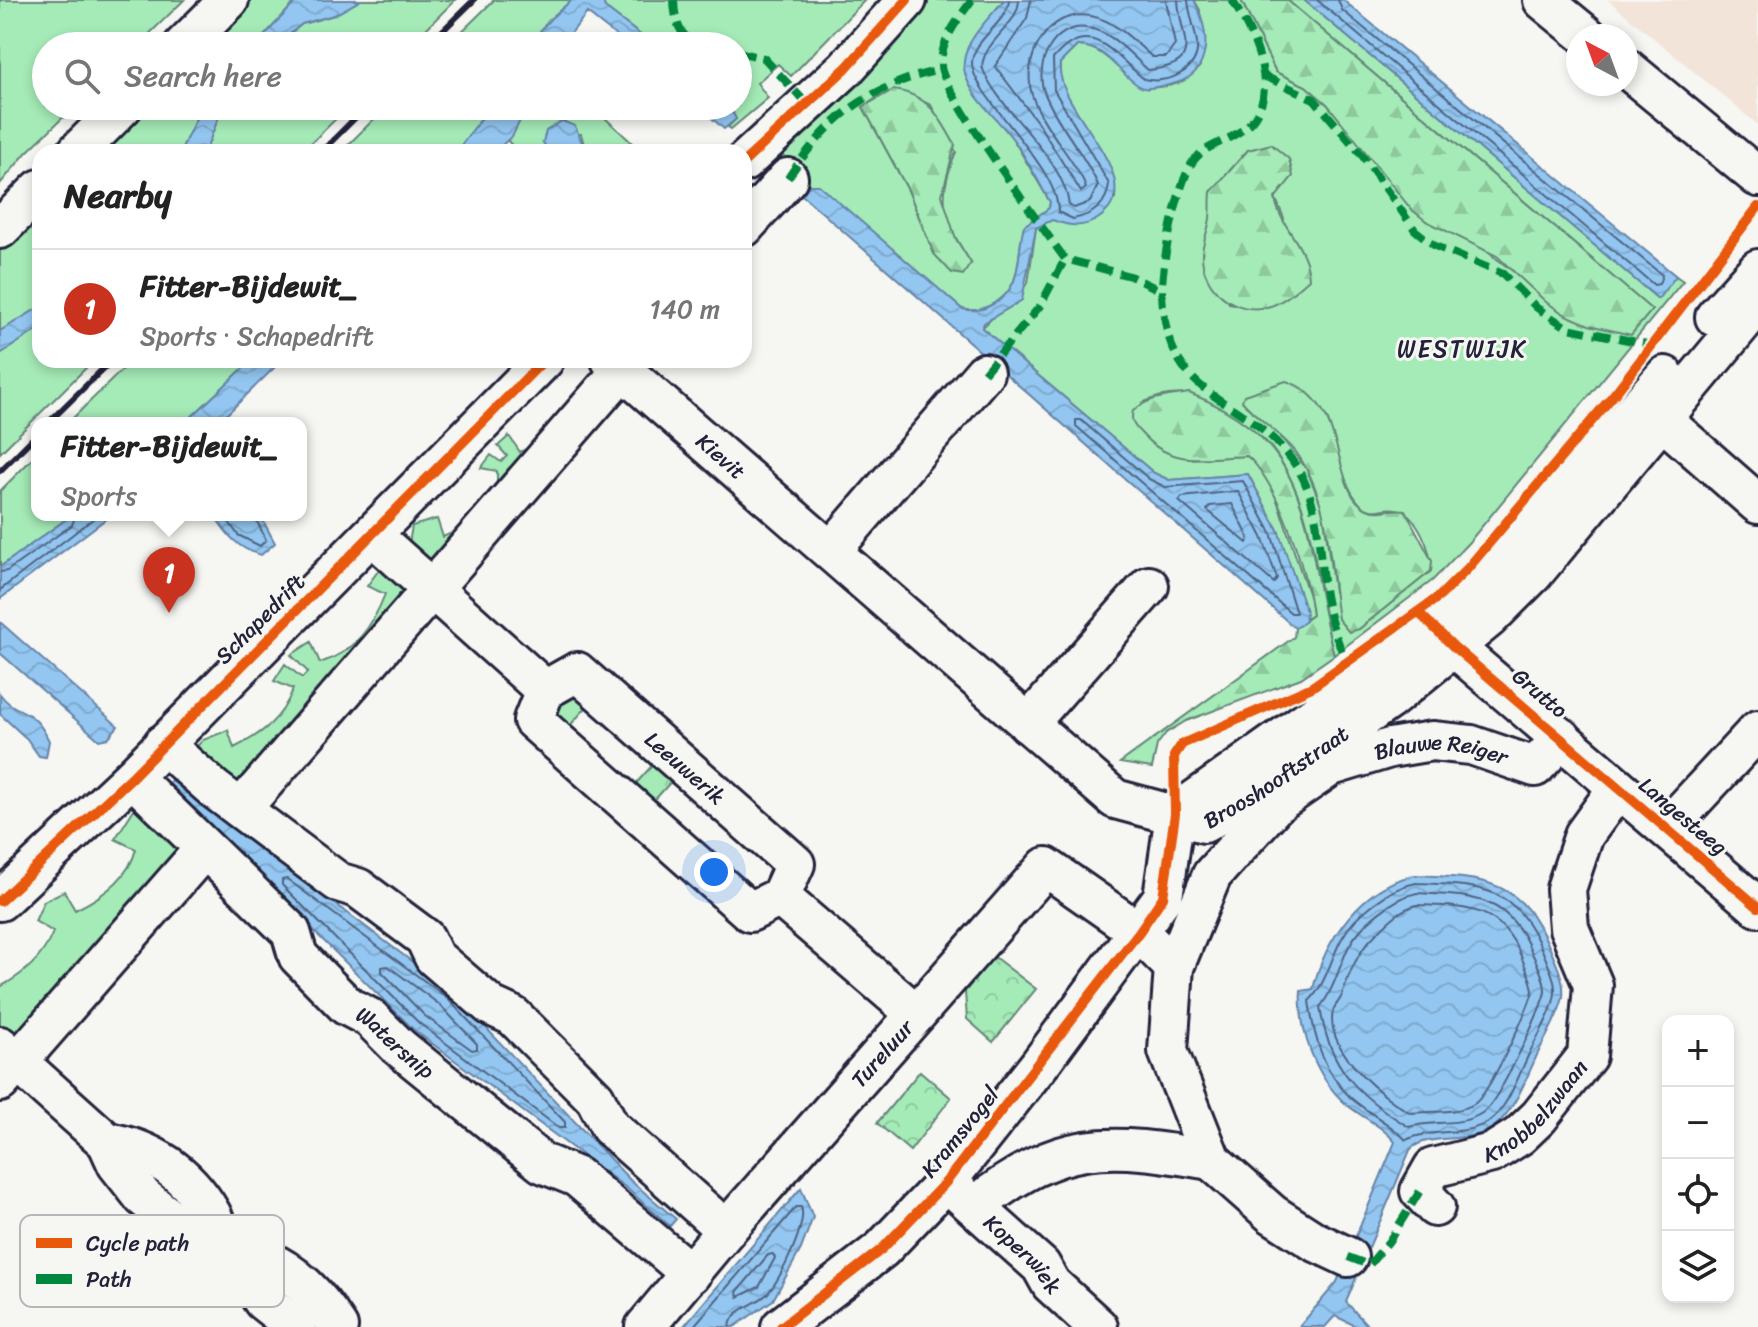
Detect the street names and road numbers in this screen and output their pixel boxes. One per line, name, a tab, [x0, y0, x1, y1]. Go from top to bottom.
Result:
street label: Kievit	[687, 423, 756, 489]
street label: Schapedrift	[205, 564, 315, 674]
street label: Grutto	[1503, 658, 1577, 728]
street label: Brooshooftstraat	[1196, 714, 1357, 839]
street label: Leeuwerik	[635, 721, 735, 815]
street label: Blauwe Reiger	[1369, 722, 1515, 777]
street label: Langesteeg	[1629, 767, 1737, 865]
street label: Watersnip	[349, 995, 444, 1089]
street label: Tureluur	[840, 1009, 924, 1097]
street label: Knobbelzwaan	[1480, 1050, 1598, 1174]
street label: Kramsvogel	[911, 1077, 1010, 1187]
street label: Koperwiek	[975, 1204, 1071, 1304]

